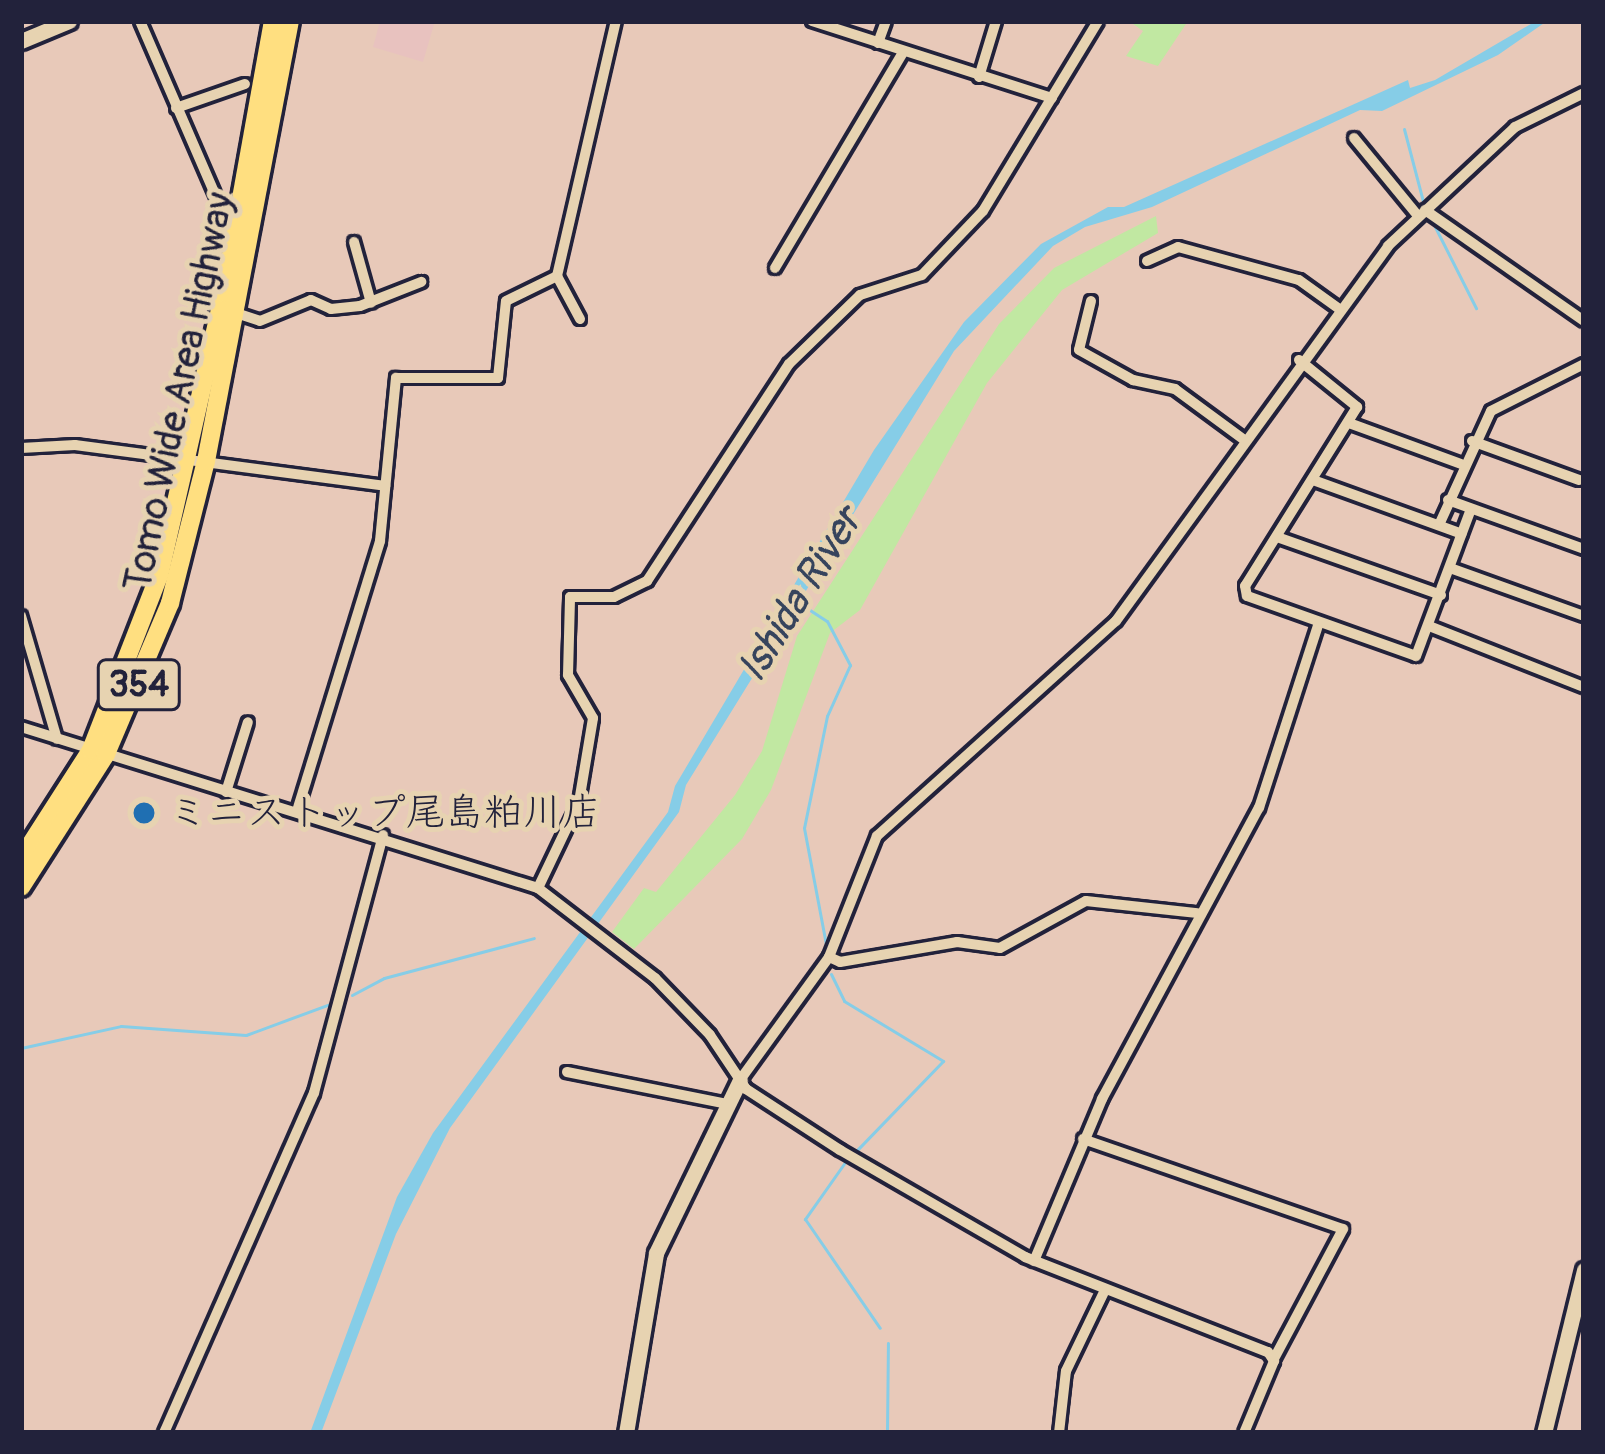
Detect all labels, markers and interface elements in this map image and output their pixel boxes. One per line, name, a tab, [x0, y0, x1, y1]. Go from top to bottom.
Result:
street label: Tomo Wide Area Highway	[115, 188, 245, 596]
water label: Ishida River	[727, 499, 873, 691]
road number: 354	[94, 655, 184, 715]
place label: ミニストップ尾島粕川店	[168, 790, 597, 836]
marker: ミニストップ尾島粕川店	[131, 800, 157, 826]

